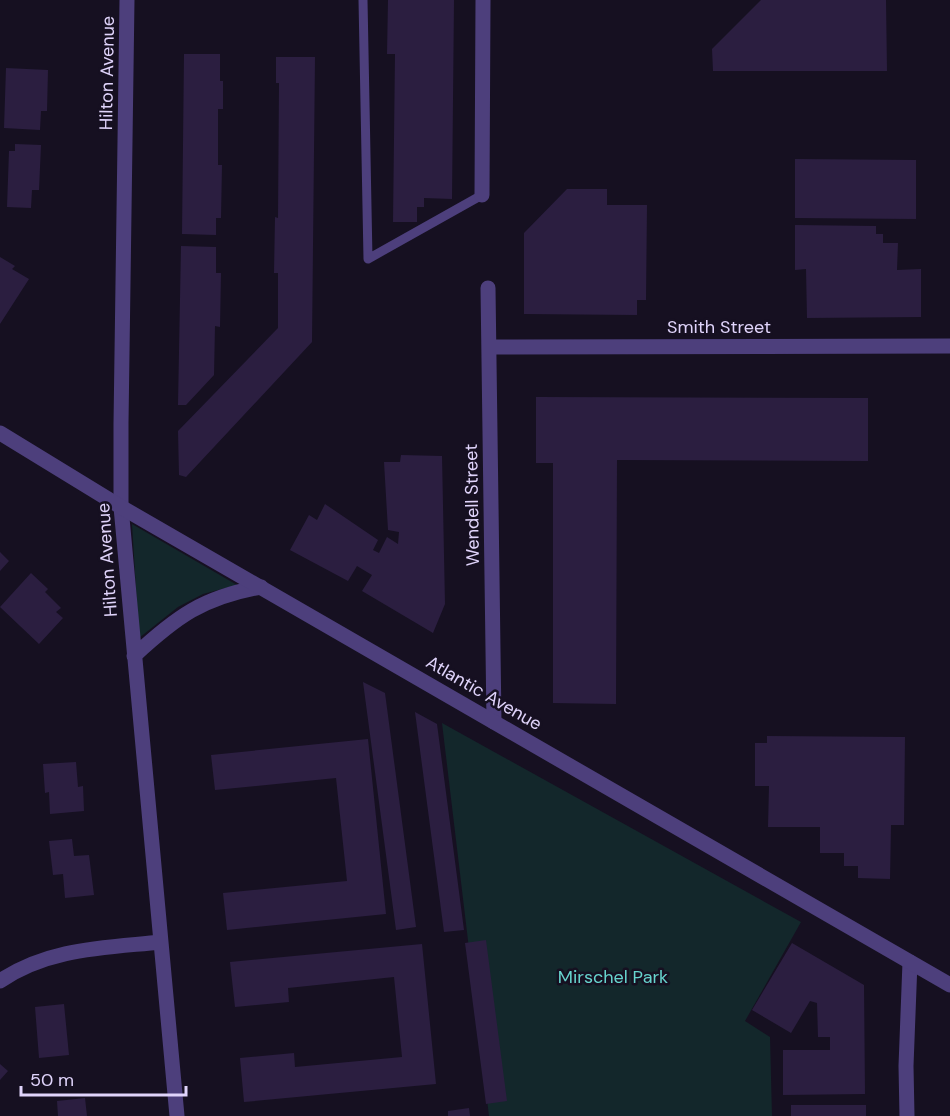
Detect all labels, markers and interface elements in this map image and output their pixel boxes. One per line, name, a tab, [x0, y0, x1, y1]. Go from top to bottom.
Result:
street label: Hilton Avenue	[94, 16, 120, 130]
street label: Smith Street	[667, 315, 771, 339]
street label: Wendell Street	[459, 444, 485, 566]
street label: Hilton Avenue	[91, 502, 123, 618]
street label: Atlantic Avenue	[422, 650, 546, 736]
park label: Mirschel Park	[558, 965, 668, 989]
scale bar	[21, 1059, 186, 1097]
text: 50 m	[30, 1068, 74, 1092]

